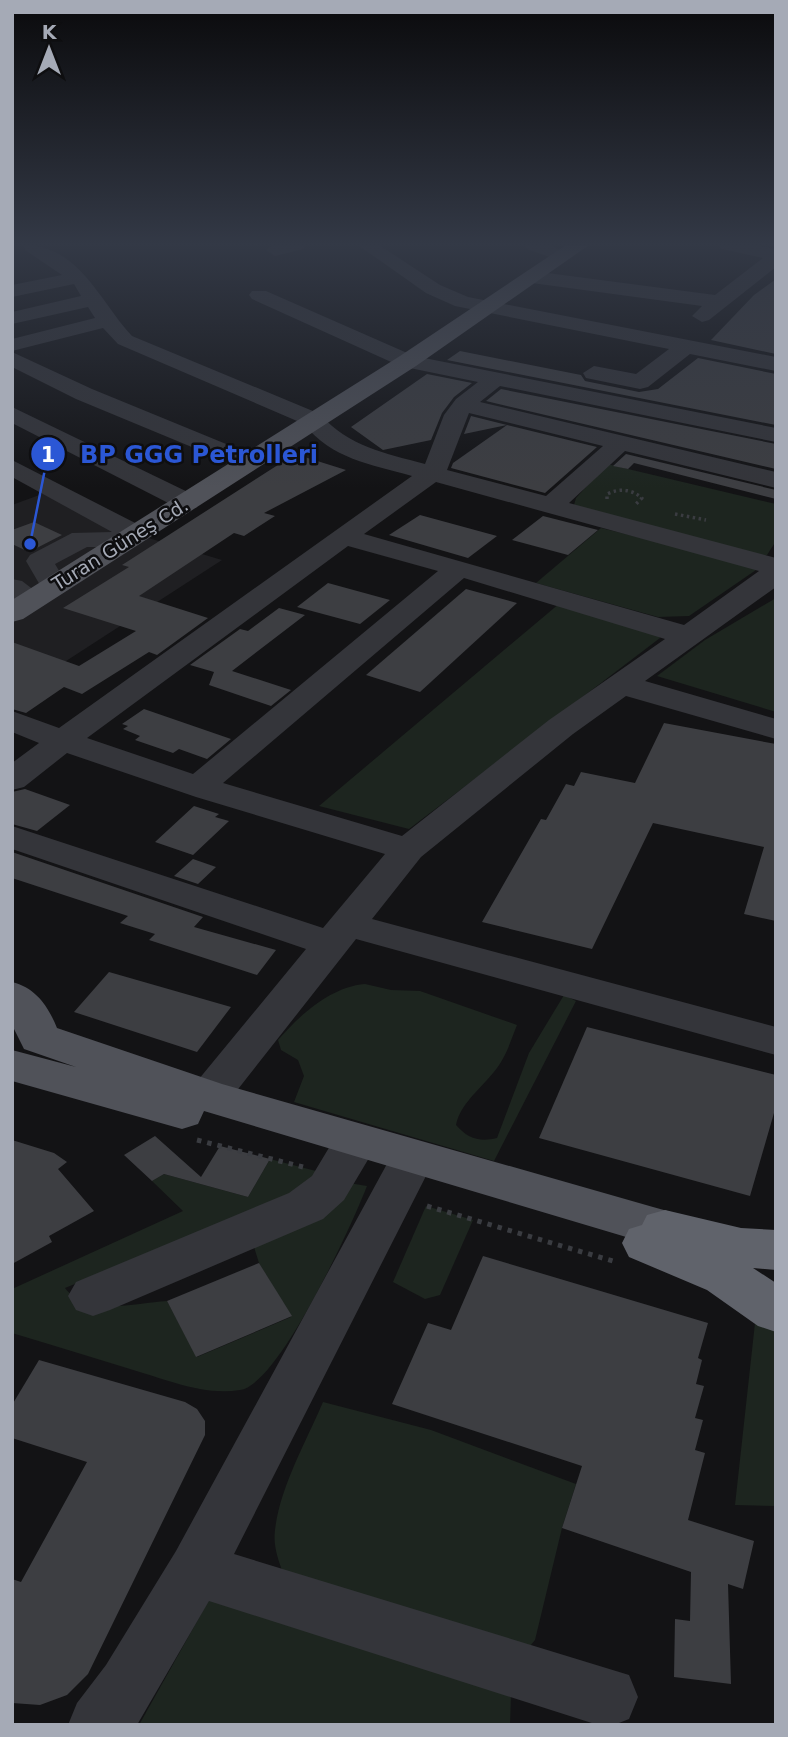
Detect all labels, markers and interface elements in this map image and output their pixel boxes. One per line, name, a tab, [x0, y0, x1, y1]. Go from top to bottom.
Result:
north arrow	[14, 14, 84, 84]
text: K	[42, 21, 58, 43]
callout: BP GGG Petrolleri	[31, 432, 332, 477]
text: BP GGG Petrolleri	[80, 441, 318, 469]
text: 1	[41, 443, 55, 467]
street label: Turan Güneş Cd.	[47, 493, 192, 595]

